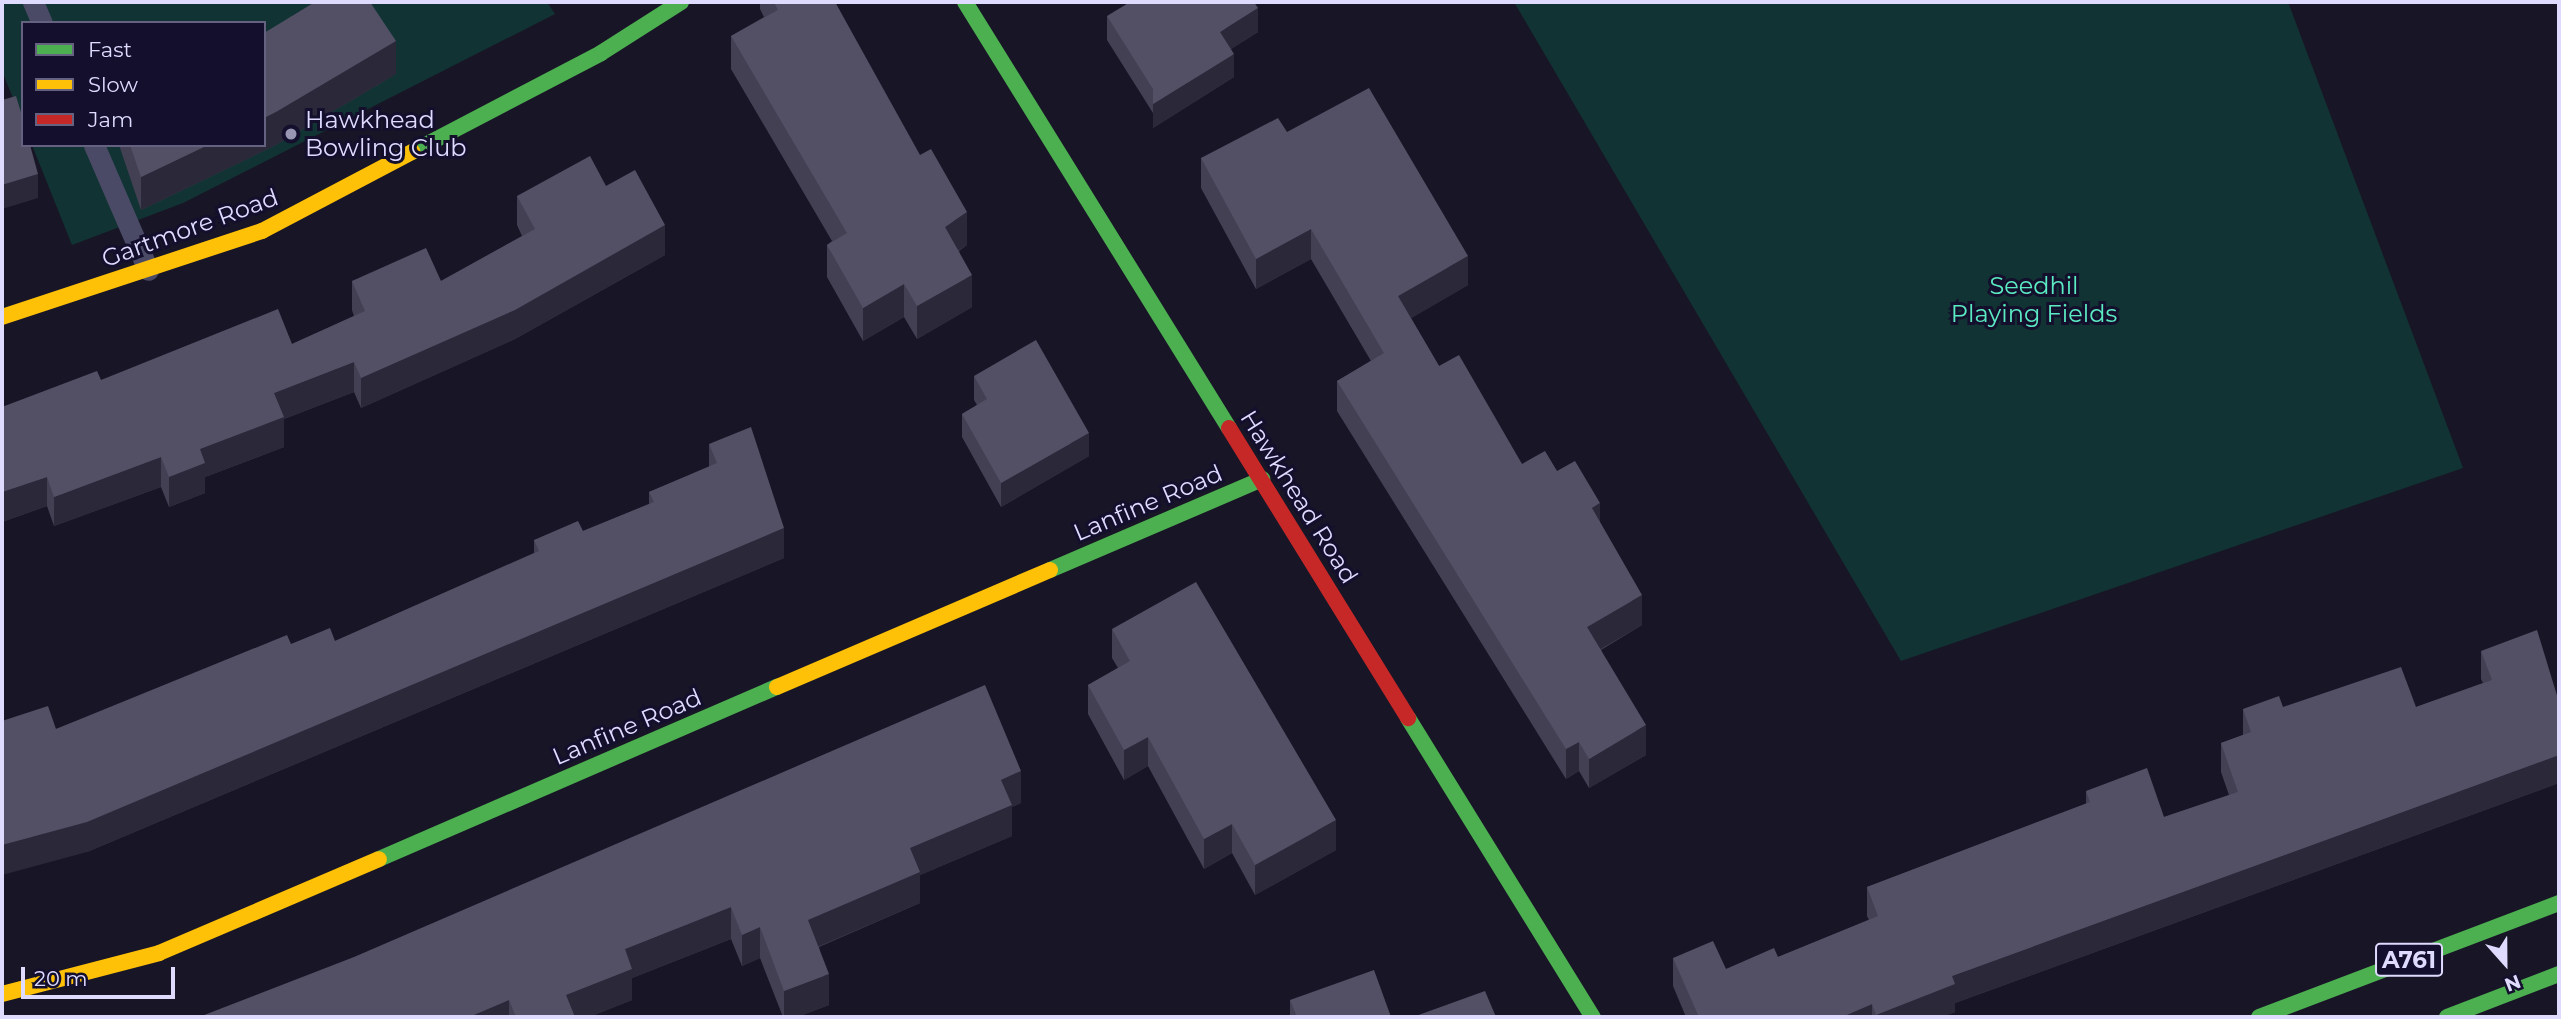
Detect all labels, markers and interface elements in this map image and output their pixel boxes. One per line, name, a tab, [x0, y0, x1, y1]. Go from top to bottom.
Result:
legend	[21, 21, 266, 147]
text: Fast	[88, 37, 132, 62]
text: Slow	[88, 72, 138, 97]
place label: Hawkhead Bowling Club	[305, 106, 467, 162]
text: Jam	[88, 107, 133, 132]
marker: Hawkhead Bowling Club	[283, 126, 299, 142]
street label: Gartmore Road	[98, 183, 282, 273]
park label: Seedhil Playing Fields	[1951, 272, 2117, 328]
street label: Hawkhead Road	[1234, 405, 1364, 589]
street label: Lanfine Road	[1069, 459, 1227, 547]
street label: Lanfine Road	[548, 683, 706, 771]
north arrow	[2470, 928, 2540, 998]
road number: A761	[2374, 940, 2444, 979]
scale bar	[24, 953, 178, 997]
text: 20 m	[34, 966, 88, 991]
text: N	[2501, 970, 2524, 997]

